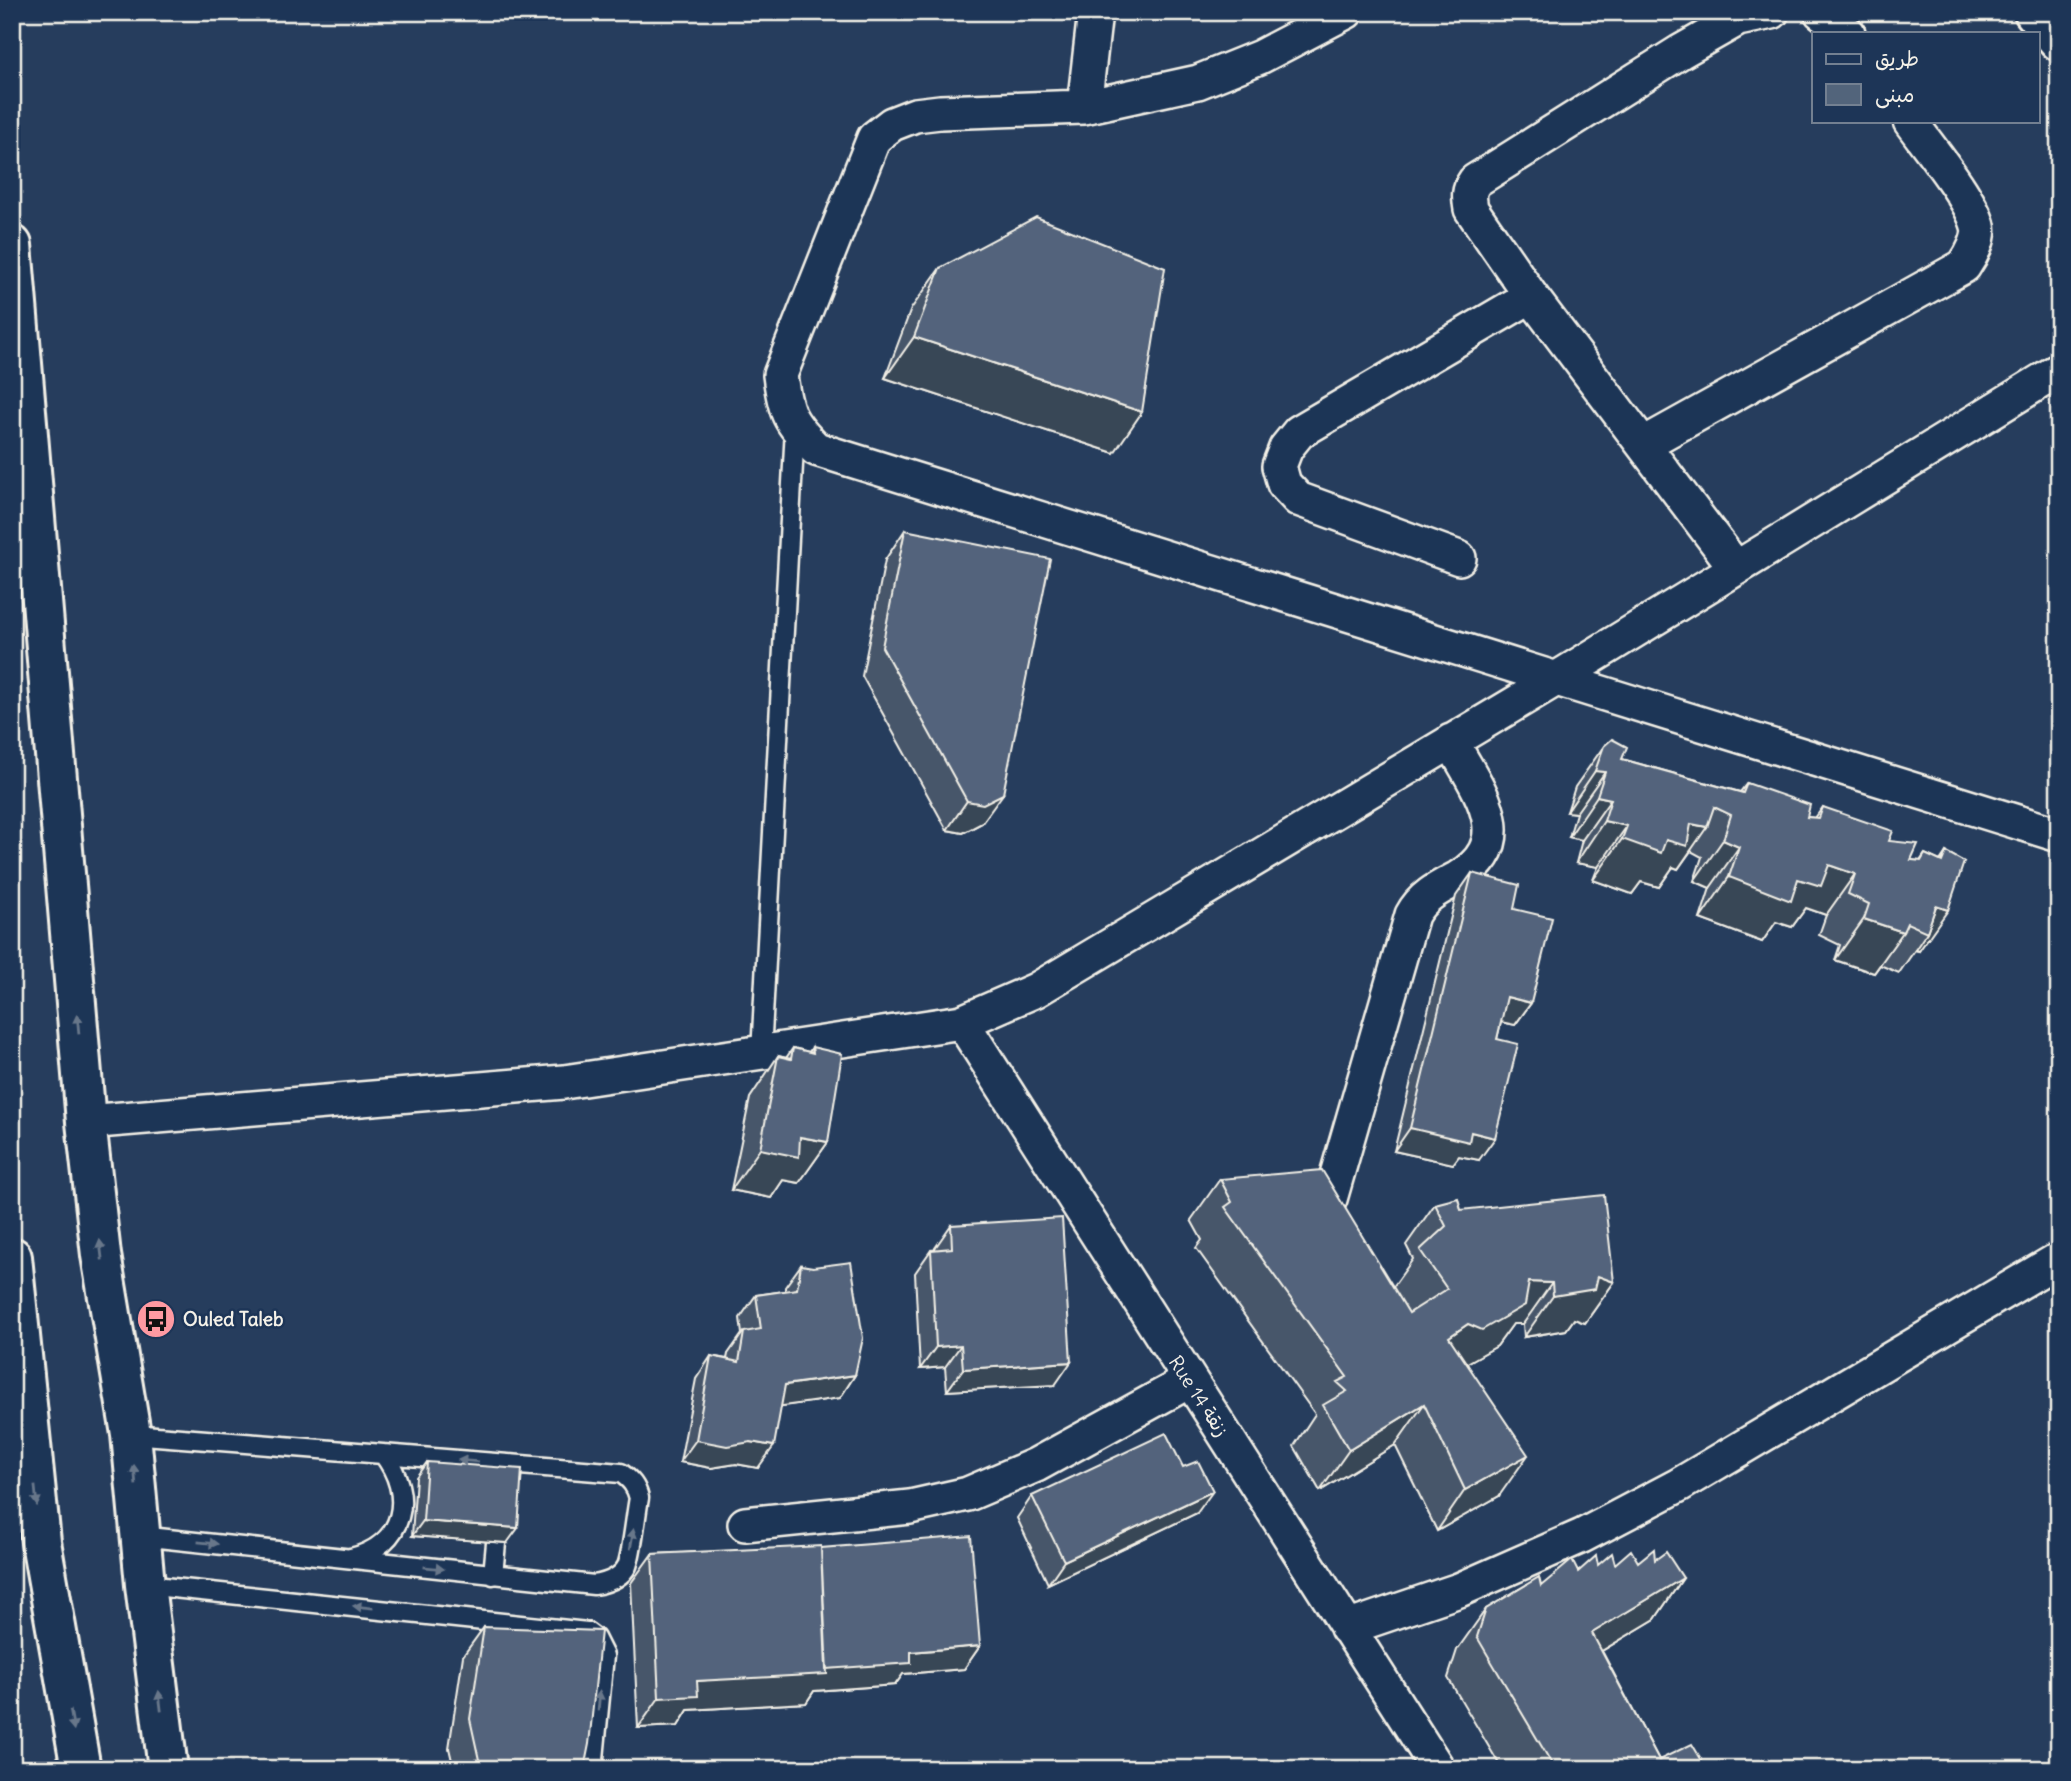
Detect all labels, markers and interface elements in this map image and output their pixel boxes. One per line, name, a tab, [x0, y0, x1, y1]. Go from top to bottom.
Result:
legend	[1812, 32, 2039, 122]
text: طريق	[1875, 45, 1919, 72]
text: مبنى	[1875, 81, 1914, 109]
one-way arrow	[72, 1013, 83, 1035]
one-way arrow	[95, 1239, 106, 1261]
bus stop icon: Ouled Taleb	[135, 1298, 177, 1340]
place label: Ouled Taleb	[183, 1307, 284, 1331]
street label: Rue 14 زنقة	[1164, 1351, 1234, 1441]
one-way arrow	[457, 1455, 479, 1466]
one-way arrow	[129, 1464, 140, 1486]
one-way arrow	[31, 1485, 42, 1507]
one-way arrow	[627, 1528, 638, 1550]
one-way arrow	[197, 1538, 219, 1549]
one-way arrow	[424, 1563, 446, 1574]
one-way arrow	[351, 1602, 373, 1613]
one-way arrow	[154, 1690, 165, 1712]
one-way arrow	[594, 1690, 605, 1712]
one-way arrow	[67, 1709, 78, 1731]

